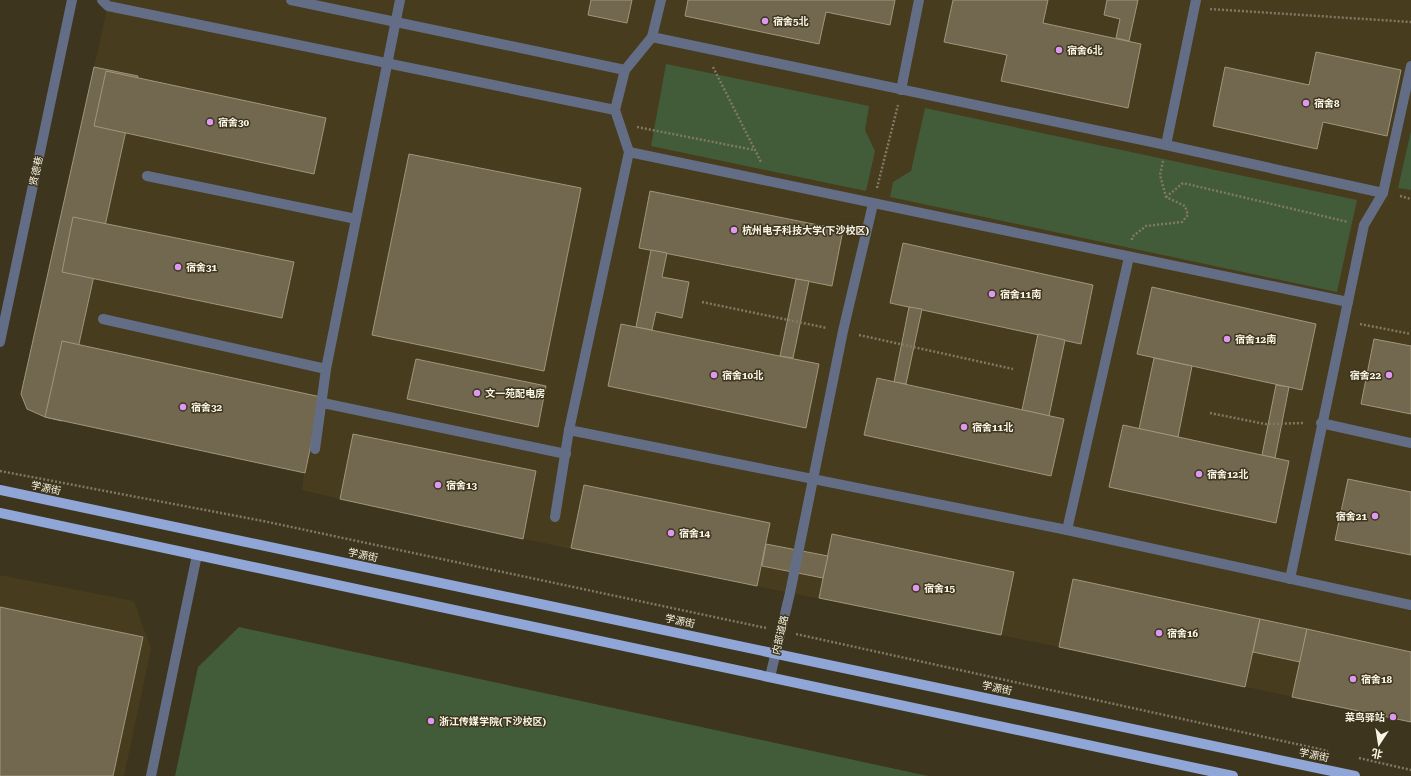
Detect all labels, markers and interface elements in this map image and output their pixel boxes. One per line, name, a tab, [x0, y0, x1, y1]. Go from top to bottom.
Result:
marker: 宿舍5北	[760, 16, 770, 26]
place label: 宿舍5北	[773, 16, 809, 27]
marker: 宿舍6北	[1054, 45, 1064, 55]
place label: 宿舍6北	[1067, 45, 1103, 56]
marker: 宿舍8	[1301, 98, 1311, 108]
place label: 宿舍8	[1314, 98, 1340, 109]
marker: 宿舍30	[205, 117, 215, 127]
place label: 宿舍30	[218, 117, 250, 128]
street label: 贤德巷	[28, 155, 44, 187]
place label: 杭州电子科技大学(下沙校区)	[742, 224, 870, 236]
marker: 杭州电子科技大学(下沙校区)	[729, 225, 739, 235]
marker: 宿舍31	[173, 262, 183, 272]
place label: 宿舍31	[186, 262, 218, 273]
marker: 宿舍11南	[987, 289, 997, 299]
place label: 宿舍11南	[1000, 289, 1041, 300]
marker: 宿舍12南	[1222, 334, 1232, 344]
place label: 宿舍12南	[1235, 334, 1276, 345]
marker: 宿舍10北	[709, 370, 719, 380]
place label: 宿舍10北	[722, 370, 763, 381]
place label: 宿舍22	[1350, 370, 1381, 381]
marker: 宿舍22	[1384, 370, 1394, 380]
marker: 文一苑配电房	[472, 388, 482, 398]
place label: 文一苑配电房	[485, 388, 545, 399]
marker: 宿舍32	[178, 402, 188, 412]
place label: 宿舍32	[191, 402, 223, 413]
marker: 宿舍11北	[959, 422, 969, 432]
place label: 宿舍11北	[972, 422, 1013, 433]
marker: 宿舍12北	[1194, 469, 1204, 479]
place label: 宿舍12北	[1207, 469, 1248, 480]
street label: 学源街	[30, 480, 62, 496]
marker: 宿舍13	[433, 480, 443, 490]
place label: 宿舍13	[446, 480, 478, 491]
place label: 宿舍21	[1336, 511, 1367, 522]
marker: 宿舍21	[1370, 511, 1380, 521]
marker: 宿舍14	[666, 528, 676, 538]
place label: 宿舍14	[679, 528, 711, 539]
street label: 学源街	[347, 547, 379, 563]
marker: 宿舍15	[911, 583, 921, 593]
place label: 宿舍15	[924, 583, 956, 594]
street label: 学源街	[664, 613, 696, 629]
street label: 内部道路	[770, 614, 790, 656]
marker: 宿舍16	[1154, 628, 1164, 638]
place label: 宿舍16	[1167, 628, 1199, 639]
marker: 宿舍18	[1348, 674, 1358, 684]
place label: 宿舍18	[1361, 674, 1393, 685]
street label: 学源街	[981, 680, 1013, 696]
place label: 菜鸟驿站	[1345, 712, 1385, 723]
marker: 菜鸟驿站	[1388, 712, 1398, 722]
place label: 浙江传媒学院(下沙校区)	[439, 715, 547, 727]
marker: 浙江传媒学院(下沙校区)	[426, 716, 436, 726]
north arrow	[1359, 724, 1399, 764]
text: 北	[1370, 746, 1384, 761]
street label: 学源街	[1298, 747, 1330, 763]

